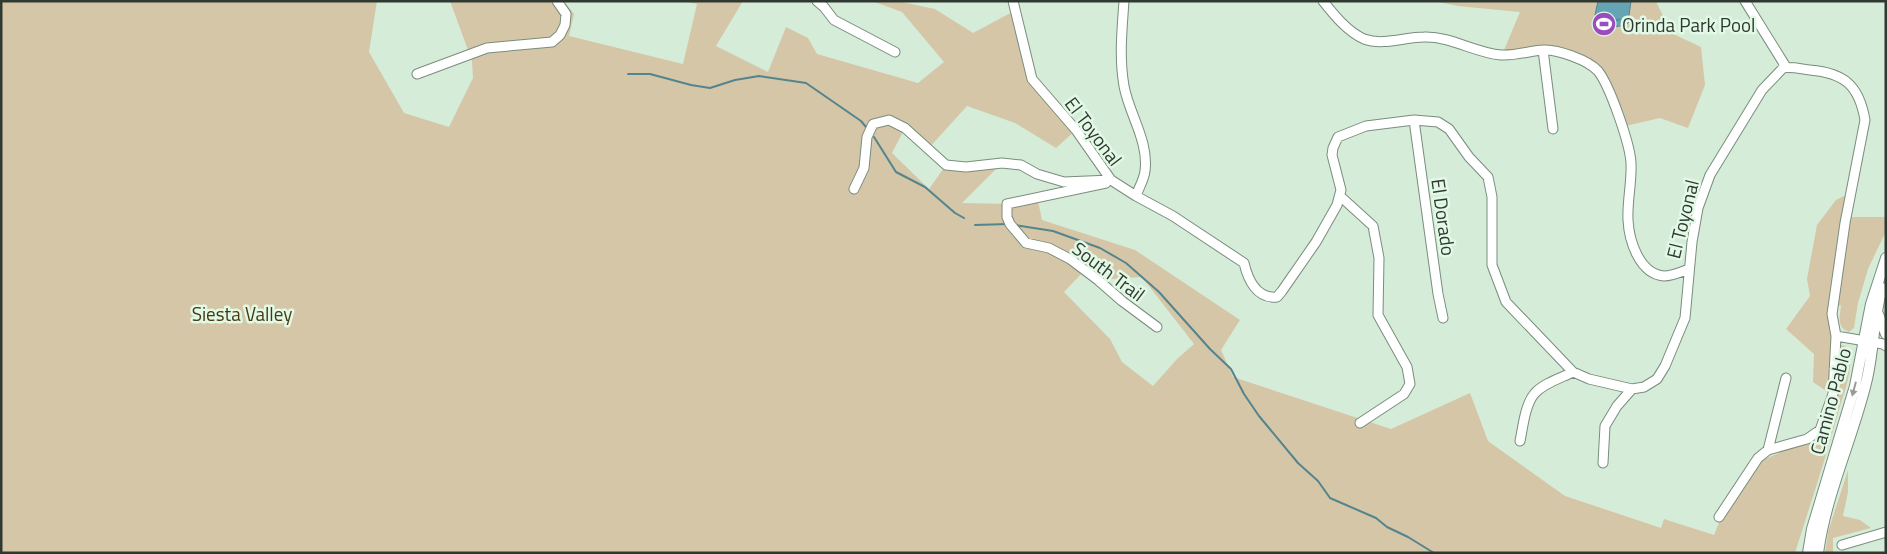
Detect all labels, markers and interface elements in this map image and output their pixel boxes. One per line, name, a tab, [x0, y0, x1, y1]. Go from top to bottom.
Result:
place label: Orinda Park Pool	[1622, 10, 1755, 39]
sports icon: Orinda Park Pool	[1591, 11, 1617, 37]
street label: El Toyonal	[1058, 90, 1130, 172]
street label: El Dorado	[1424, 177, 1464, 257]
street label: El Toyonal	[1658, 177, 1706, 261]
street label: South Trail	[1067, 234, 1151, 308]
park label: Siesta Valley	[192, 299, 292, 328]
street label: Camino Pablo	[1802, 344, 1858, 458]
one-way arrow	[1850, 381, 1858, 396]

